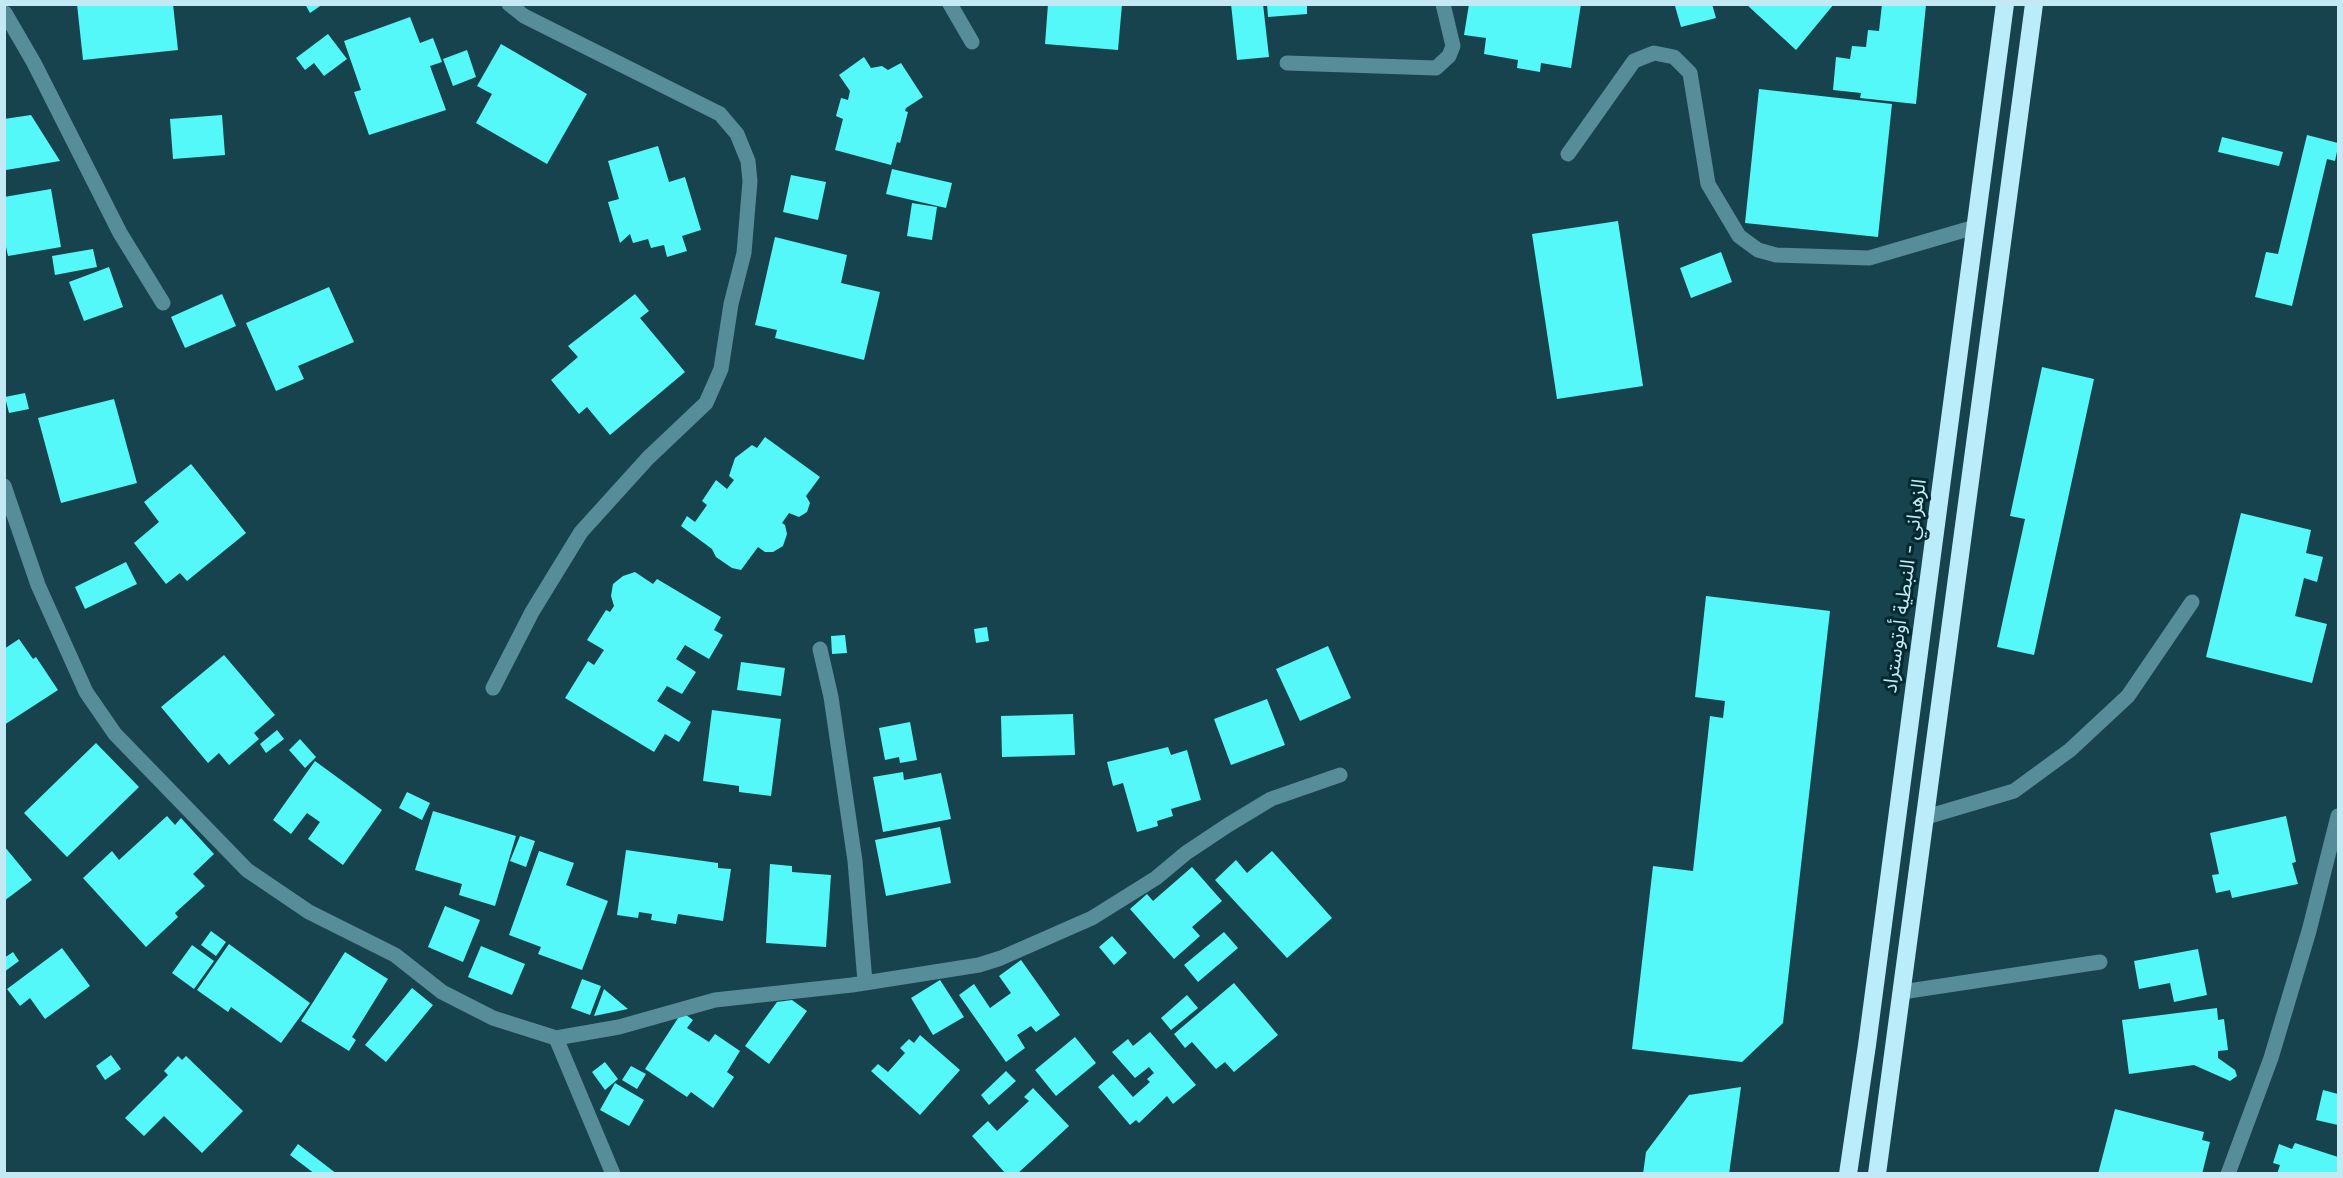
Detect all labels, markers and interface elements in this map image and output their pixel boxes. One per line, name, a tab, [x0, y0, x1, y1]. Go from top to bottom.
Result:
street label: الزهراني - النبطية أوتوستراد	[1878, 477, 1932, 695]

